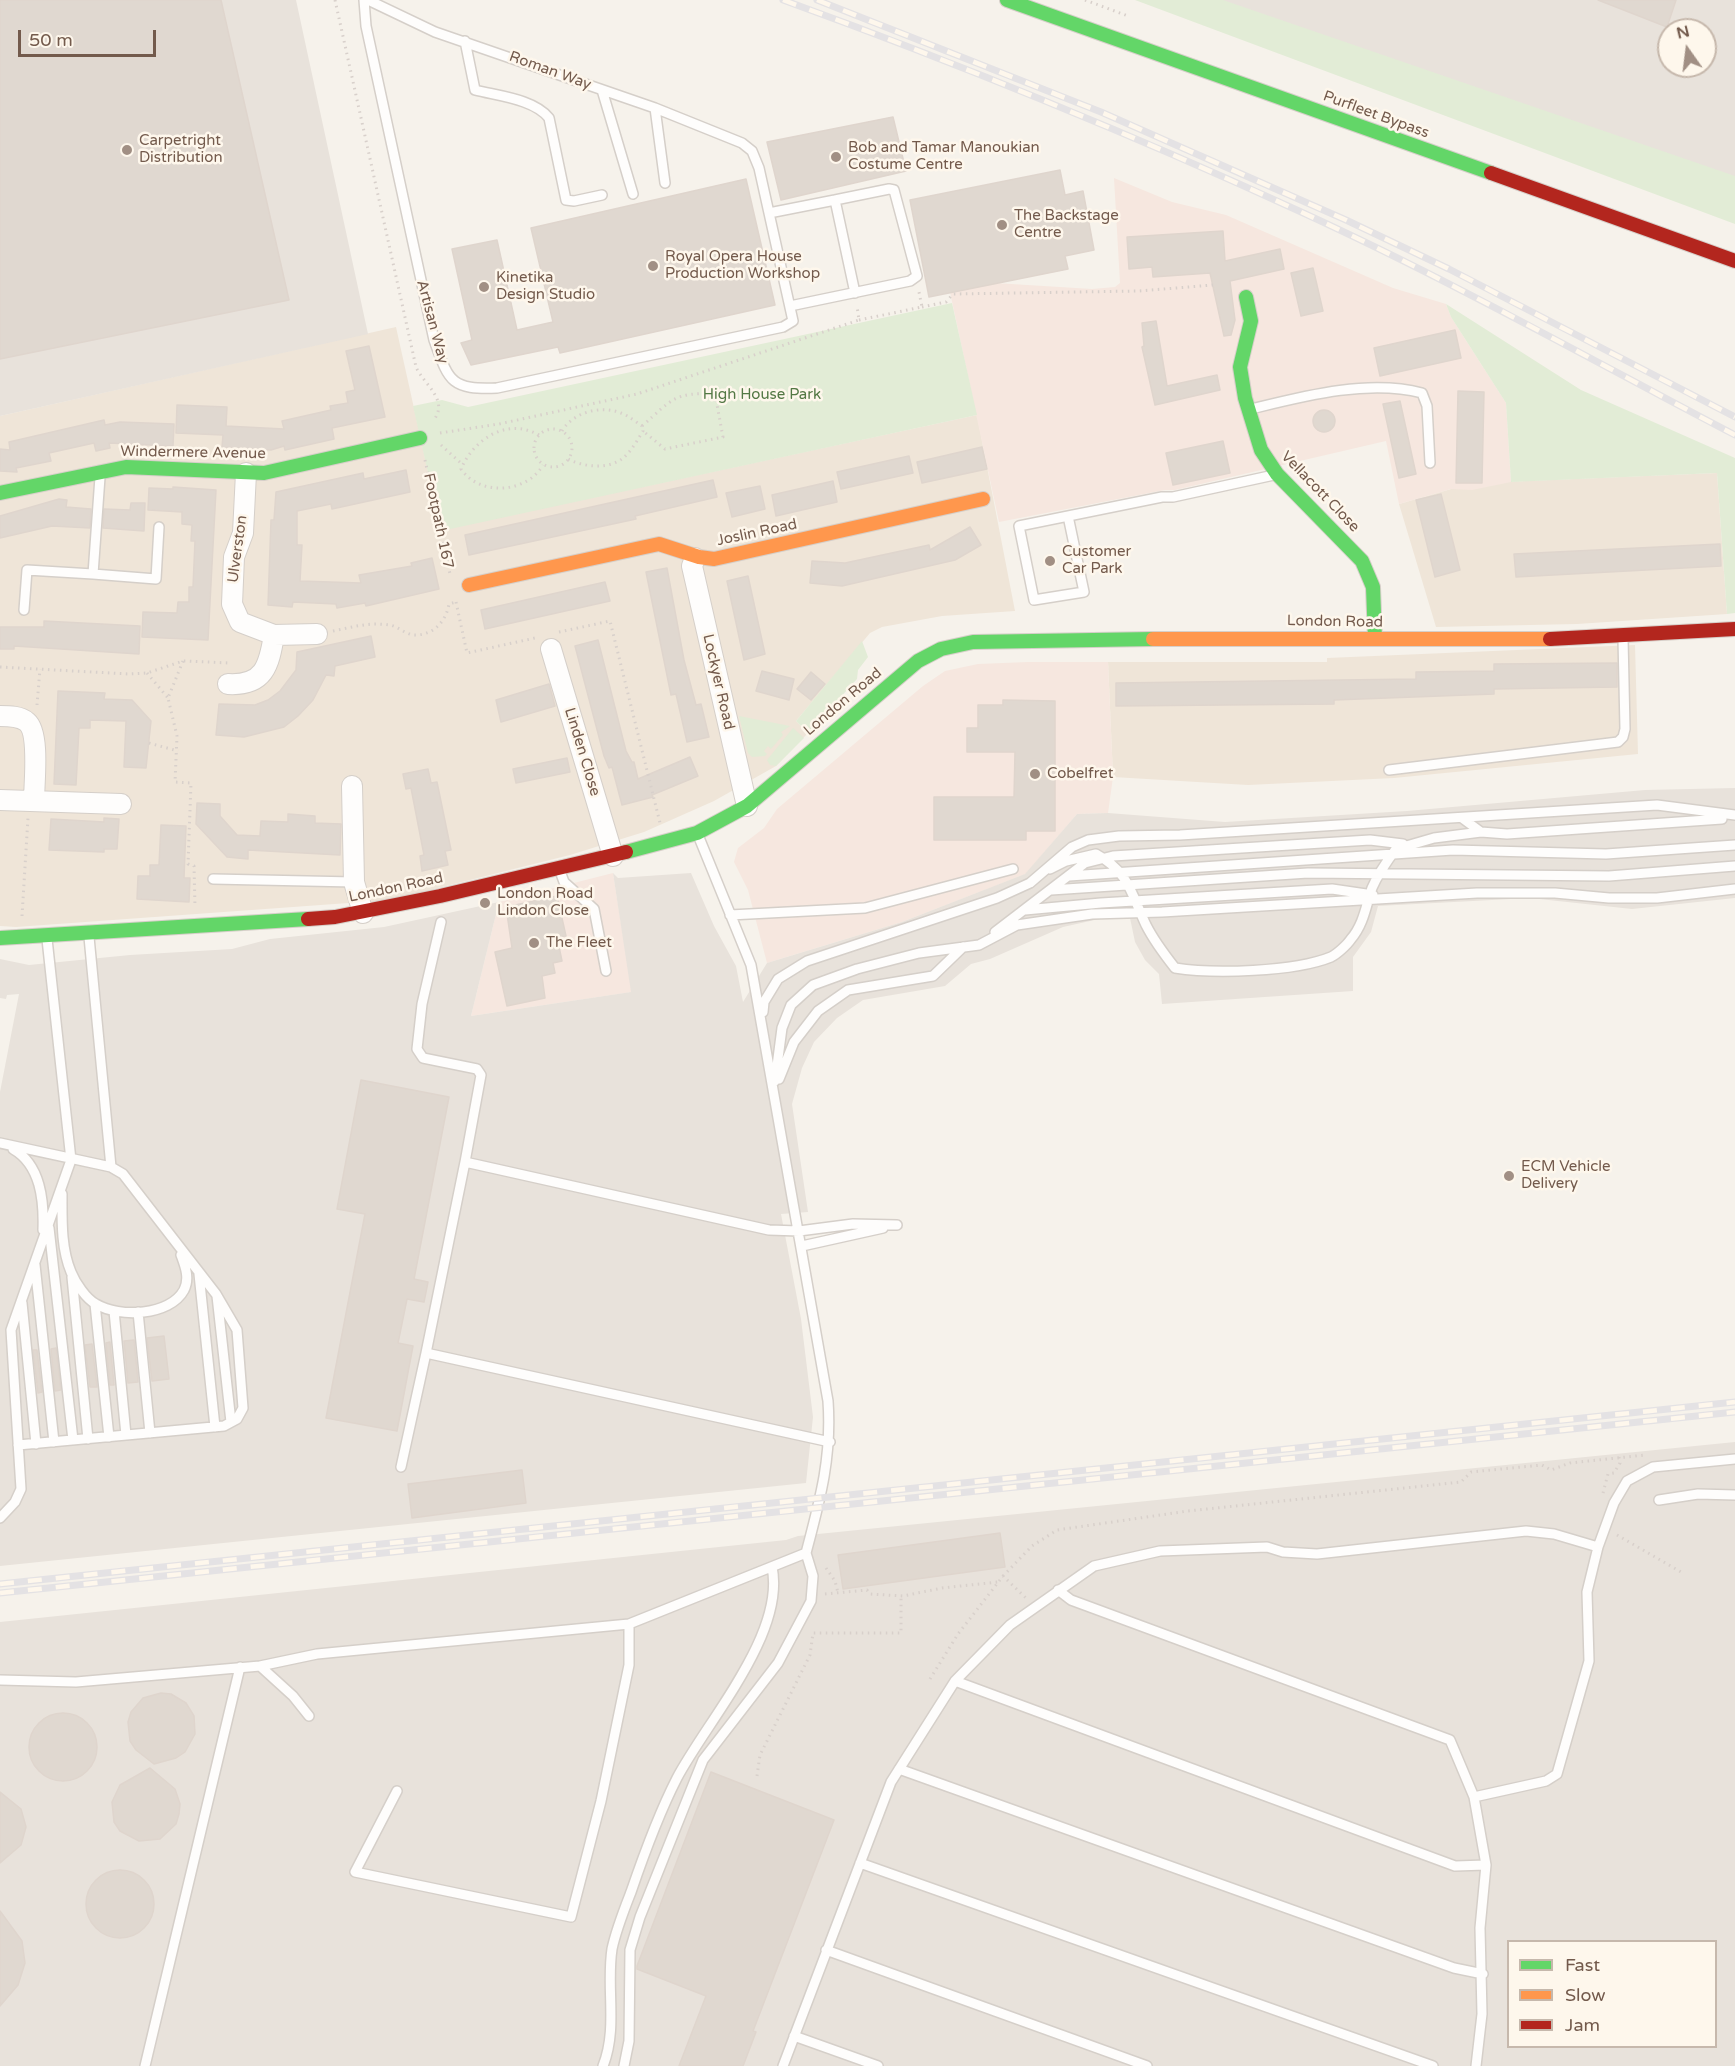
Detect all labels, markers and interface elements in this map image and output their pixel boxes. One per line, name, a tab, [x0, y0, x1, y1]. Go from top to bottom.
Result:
scale bar	[21, 18, 159, 56]
north arrow	[1657, 18, 1717, 78]
text: N	[1674, 21, 1692, 44]
text: 50 m	[29, 29, 73, 51]
street label: Roman Way	[507, 48, 593, 94]
street label: Purfleet Bypass	[1321, 87, 1431, 143]
place label: Carpetright Distribution	[139, 132, 223, 167]
place label: Bob and Tamar Manoukian Costume Centre	[848, 139, 1040, 174]
marker: Carpetright Distribution	[120, 143, 134, 157]
marker: Bob and Tamar Manoukian Costume Centre	[829, 150, 843, 164]
place label: The Backstage Centre	[1014, 207, 1119, 242]
marker: The Backstage Centre	[995, 218, 1009, 232]
place label: Royal Opera House Production Workshop	[665, 248, 820, 283]
marker: Royal Opera House Production Workshop	[646, 259, 660, 273]
place label: Kinetika Design Studio	[496, 269, 595, 304]
street label: Artisan Way	[412, 278, 452, 366]
marker: Kinetika Design Studio	[477, 280, 491, 294]
park label: High House Park	[703, 386, 821, 404]
street label: Windermere Avenue	[120, 443, 266, 463]
street label: Vellacott Close	[1277, 448, 1363, 536]
street label: Footpath 167	[419, 472, 457, 570]
street label: Ulverston	[224, 514, 252, 584]
street label: Joslin Road	[715, 516, 799, 550]
place label: Customer Car Park	[1062, 543, 1131, 578]
marker: Customer Car Park	[1043, 554, 1057, 568]
street label: London Road	[1287, 612, 1383, 632]
street label: Lockyer Road	[698, 632, 738, 732]
street label: London Road	[800, 664, 886, 740]
street label: Linden Close	[560, 706, 604, 798]
place label: Cobelfret	[1047, 765, 1113, 783]
marker: Cobelfret	[1028, 767, 1042, 781]
street label: London Road	[347, 869, 445, 907]
place label: London Road Lindon Close	[497, 885, 593, 920]
marker: London Road Lindon Close	[478, 896, 492, 910]
place label: The Fleet	[546, 934, 612, 952]
marker: The Fleet	[527, 936, 541, 950]
place label: ECM Vehicle Delivery	[1521, 1158, 1610, 1193]
marker: ECM Vehicle Delivery	[1502, 1169, 1516, 1183]
legend	[1507, 1940, 1717, 2048]
text: Fast	[1565, 1954, 1600, 1976]
text: Slow	[1565, 1984, 1606, 2006]
text: Jam	[1565, 2014, 1600, 2036]

